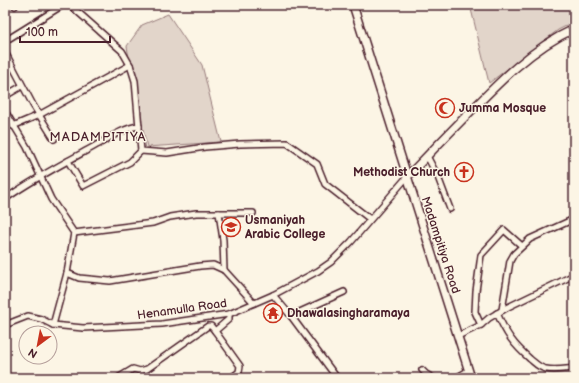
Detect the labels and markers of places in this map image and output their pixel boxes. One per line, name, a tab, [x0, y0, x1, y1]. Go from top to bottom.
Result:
mosque icon: Jumma Mosque	[434, 97, 456, 119]
place label: Jumma Mosque	[459, 101, 546, 116]
church icon: Methodist Church	[453, 161, 475, 183]
place label: Methodist Church	[353, 165, 450, 180]
place label: Usmaniyah Arabic College	[244, 213, 325, 242]
school or university icon: Usmaniyah Arabic College	[220, 216, 242, 238]
temple icon: Dhawalasingharamaya	[262, 302, 284, 324]
place label: Dhawalasingharamaya	[287, 306, 410, 321]

